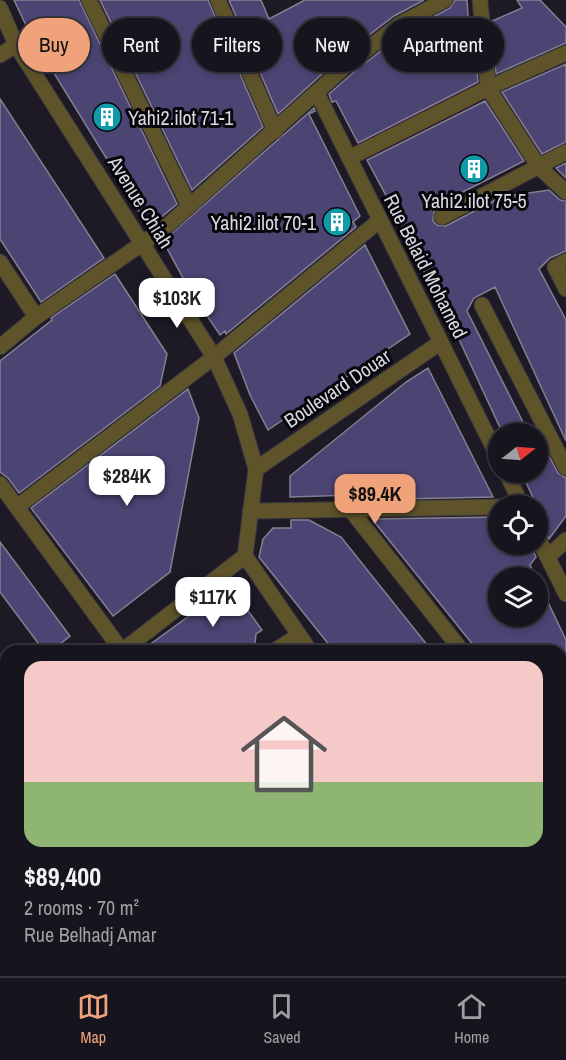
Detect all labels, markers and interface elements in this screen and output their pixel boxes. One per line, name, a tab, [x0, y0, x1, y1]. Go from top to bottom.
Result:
chip: Buy	[18, 18, 90, 72]
chip: Rent	[102, 18, 180, 72]
chip: Filters	[192, 18, 282, 72]
chip: New	[294, 18, 370, 72]
chip: Apartment	[382, 18, 504, 72]
building icon: Yahi2.ilot 71-1	[91, 101, 123, 133]
place label: Yahi2.ilot 71-1	[128, 104, 233, 131]
street label: Avenue Chiah	[102, 150, 180, 253]
building icon: Yahi2.ilot 75-5	[458, 153, 490, 185]
place label: Yahi2.ilot 75-5	[421, 187, 527, 214]
street label: Rue Belaid Mohamed	[378, 189, 474, 343]
building icon: Yahi2.ilot 70-1	[321, 206, 353, 238]
place label: Yahi2.ilot 70-1	[211, 209, 316, 236]
pin: $103K	[135, 278, 219, 329]
text: $103K	[153, 284, 201, 311]
street label: Boulevard Douar	[278, 342, 396, 434]
north arrow	[488, 423, 548, 483]
map controls	[488, 423, 548, 627]
pin: $284K	[85, 456, 169, 507]
text: $284K	[103, 462, 151, 489]
pin: $89.4K	[326, 474, 424, 525]
text: $89.4K	[349, 480, 401, 507]
button: locate	[488, 495, 548, 555]
button: layers	[488, 567, 548, 627]
pin: $117K	[171, 577, 255, 628]
text: $117K	[189, 583, 237, 610]
icon: home	[230, 700, 338, 808]
text: $89,400	[24, 859, 101, 894]
text: 2 rooms · 70 m²	[24, 894, 139, 921]
text: Rue Belhadj Amar	[24, 921, 156, 948]
tab: Map	[77, 990, 110, 1048]
tab: Saved	[263, 990, 301, 1048]
tab: Home	[454, 990, 489, 1048]

